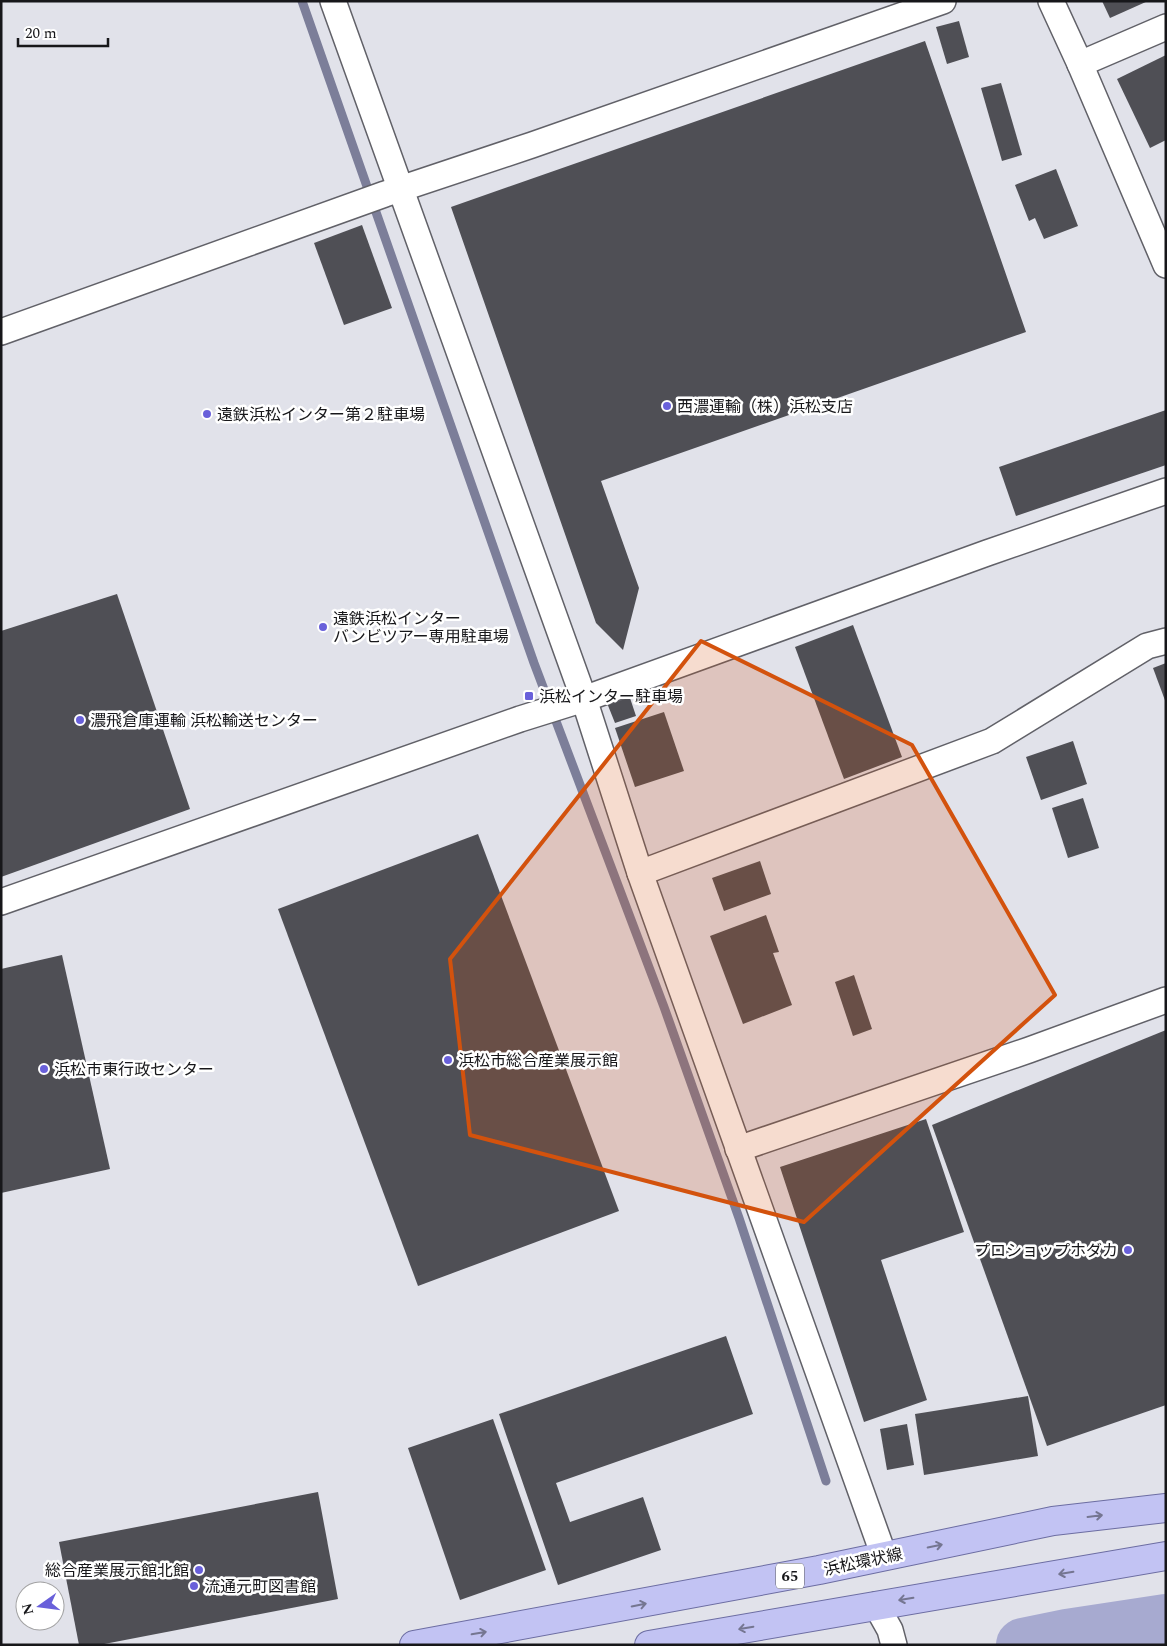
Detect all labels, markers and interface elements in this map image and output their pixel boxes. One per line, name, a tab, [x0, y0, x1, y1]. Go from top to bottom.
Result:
scale bar	[18, 15, 108, 47]
text: 20 m	[25, 22, 57, 45]
place label: 西濃運輸（株）浜松支店	[677, 395, 853, 419]
marker: 西濃運輸（株）浜松支店	[661, 400, 673, 412]
place label: 遠鉄浜松インター第２駐車場	[217, 403, 425, 427]
marker: 遠鉄浜松インター第２駐車場	[201, 408, 213, 420]
place label: 遠鉄浜松インター バンビツアー専用駐車場	[333, 607, 509, 649]
marker: 遠鉄浜松インター バンビツアー専用駐車場	[317, 621, 329, 633]
place label: 浜松インター駐車場	[539, 685, 683, 709]
marker: 浜松インター駐車場	[523, 690, 535, 702]
place label: 濃飛倉庫運輸 浜松輸送センター	[90, 709, 318, 733]
marker: 濃飛倉庫運輸 浜松輸送センター	[74, 714, 86, 726]
place label: 浜松市総合産業展示館	[458, 1049, 618, 1073]
marker: 浜松市総合産業展示館	[442, 1054, 454, 1066]
place label: 浜松市東行政センター	[54, 1058, 214, 1082]
marker: 浜松市東行政センター	[38, 1063, 50, 1075]
place label: プロショップホダカ	[974, 1239, 1118, 1263]
marker: プロショップホダカ	[1122, 1244, 1134, 1256]
one-way arrow	[1087, 1511, 1103, 1521]
one-way arrow	[927, 1540, 943, 1550]
street label: 浜松環状線	[822, 1542, 905, 1582]
place label: 総合産業展示館北館	[45, 1559, 189, 1583]
marker: 総合産業展示館北館	[193, 1564, 205, 1576]
road number: 65	[776, 1564, 804, 1588]
one-way arrow	[1058, 1568, 1074, 1578]
place label: 流通元町図書館	[204, 1575, 316, 1599]
marker: 流通元町図書館	[188, 1580, 200, 1592]
north arrow	[15, 1581, 65, 1631]
one-way arrow	[898, 1595, 914, 1605]
one-way arrow	[630, 1599, 646, 1609]
text: N	[16, 1601, 39, 1617]
one-way arrow	[738, 1623, 754, 1633]
one-way arrow	[470, 1628, 486, 1638]

